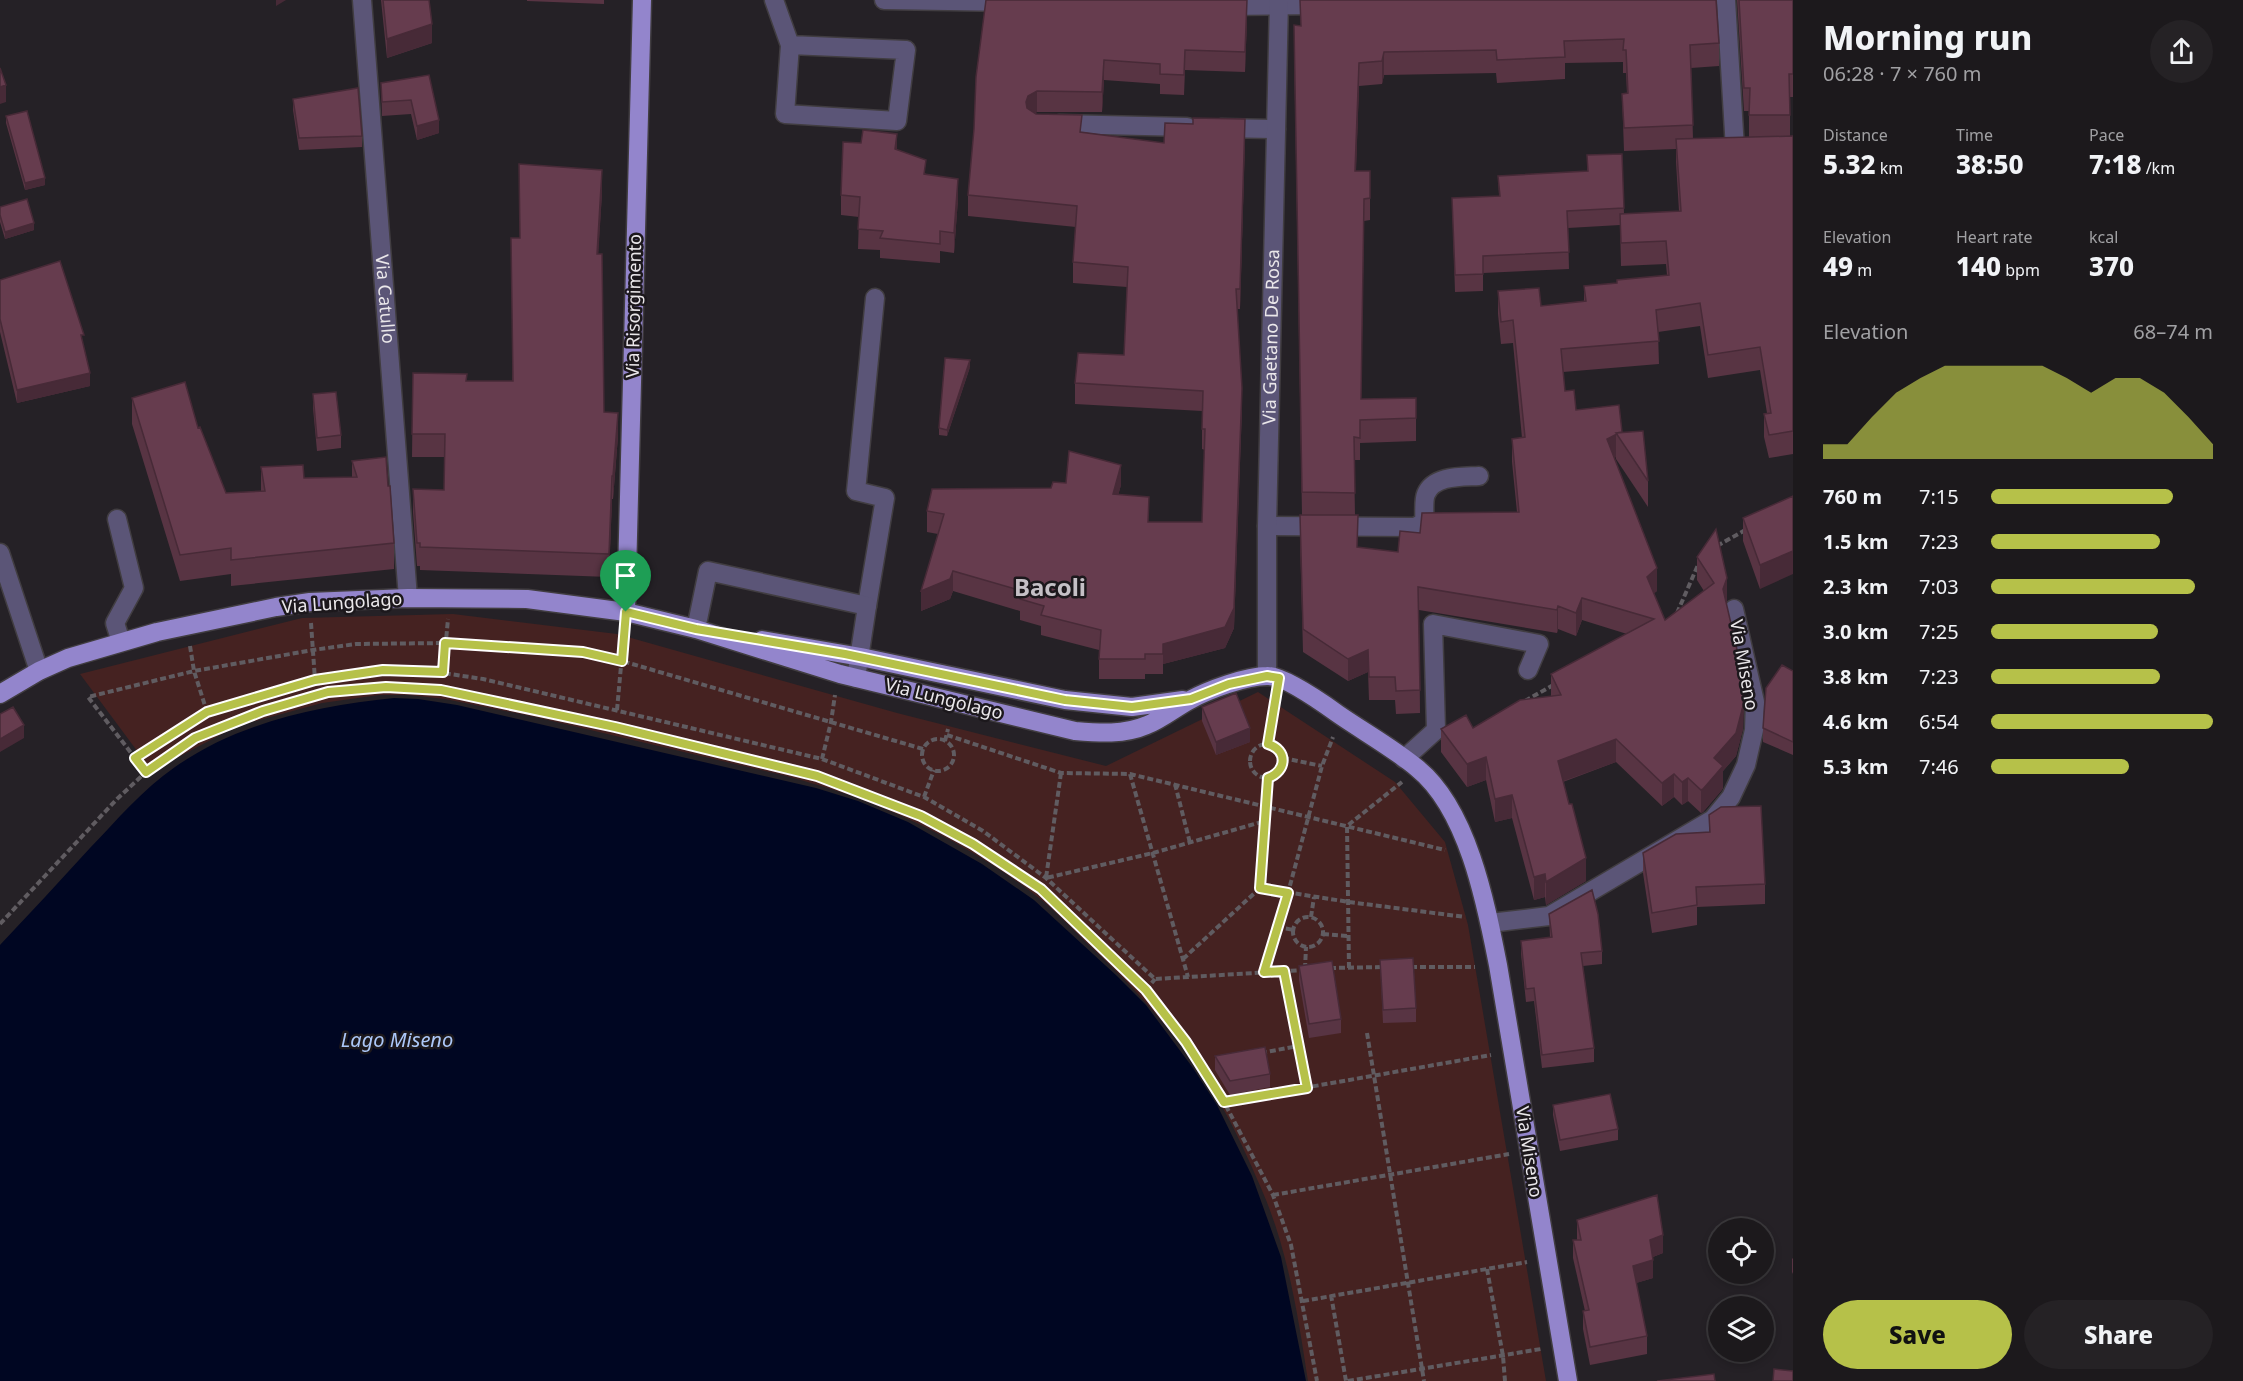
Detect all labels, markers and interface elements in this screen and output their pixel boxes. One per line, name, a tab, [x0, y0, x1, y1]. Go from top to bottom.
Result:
text: Morning run	[1823, 15, 2032, 60]
button: share	[2150, 20, 2213, 83]
text: 06:28 · 7 × 760 m	[1823, 60, 1981, 87]
text: Distance	[1823, 124, 1888, 146]
text: Time	[1956, 124, 1993, 146]
text: Pace	[2089, 124, 2124, 146]
text: 5.32	[1823, 146, 1876, 182]
text: 38:50	[1956, 146, 2024, 182]
text: 7:18	[2089, 146, 2142, 182]
text: km	[1876, 157, 1903, 179]
text: /km	[2142, 157, 2175, 179]
text: Elevation	[1823, 226, 1891, 248]
text: Heart rate	[1956, 226, 2032, 248]
text: kcal	[2089, 226, 2118, 248]
street label: Via Risorgimento	[620, 234, 646, 378]
text: 49	[1823, 248, 1853, 284]
text: 140	[1956, 248, 2001, 284]
text: 370	[2089, 248, 2134, 284]
street label: Via Gaetano De Rosa	[1256, 249, 1284, 425]
street label: Via Catullo	[371, 253, 401, 345]
text: m	[1853, 259, 1872, 281]
text: bpm	[2001, 259, 2040, 281]
text: Elevation	[1823, 318, 1908, 345]
text: 68–74 m	[2133, 318, 2213, 345]
text: 760 m	[1823, 483, 1882, 510]
text: 7:15	[1919, 483, 1959, 510]
text: 1.5 km	[1823, 528, 1889, 555]
text: 7:23	[1919, 528, 1959, 555]
pin	[600, 550, 651, 612]
icon: arrive	[609, 559, 642, 592]
district label: Bacoli	[1014, 570, 1086, 603]
text: 2.3 km	[1823, 573, 1889, 600]
text: 7:03	[1919, 573, 1959, 600]
street label: Via Lungolago	[281, 586, 403, 618]
street label: Via Miseno	[1725, 617, 1765, 712]
text: 3.0 km	[1823, 618, 1889, 645]
text: 7:25	[1919, 618, 1959, 645]
text: 3.8 km	[1823, 663, 1889, 690]
text: 7:23	[1919, 663, 1959, 690]
street label: Via Lungolago	[883, 672, 1006, 724]
text: 4.6 km	[1823, 708, 1889, 735]
text: 6:54	[1919, 708, 1959, 735]
text: 5.3 km	[1823, 753, 1889, 780]
text: 7:46	[1919, 753, 1959, 780]
water label: Lago Miseno	[341, 1026, 453, 1053]
street label: Via Miseno	[1511, 1105, 1549, 1199]
map controls	[1708, 1218, 1774, 1362]
button: locate	[1708, 1218, 1774, 1284]
button: layers	[1708, 1296, 1774, 1362]
button: Save	[1823, 1300, 2012, 1369]
button: Share	[2024, 1300, 2213, 1369]

